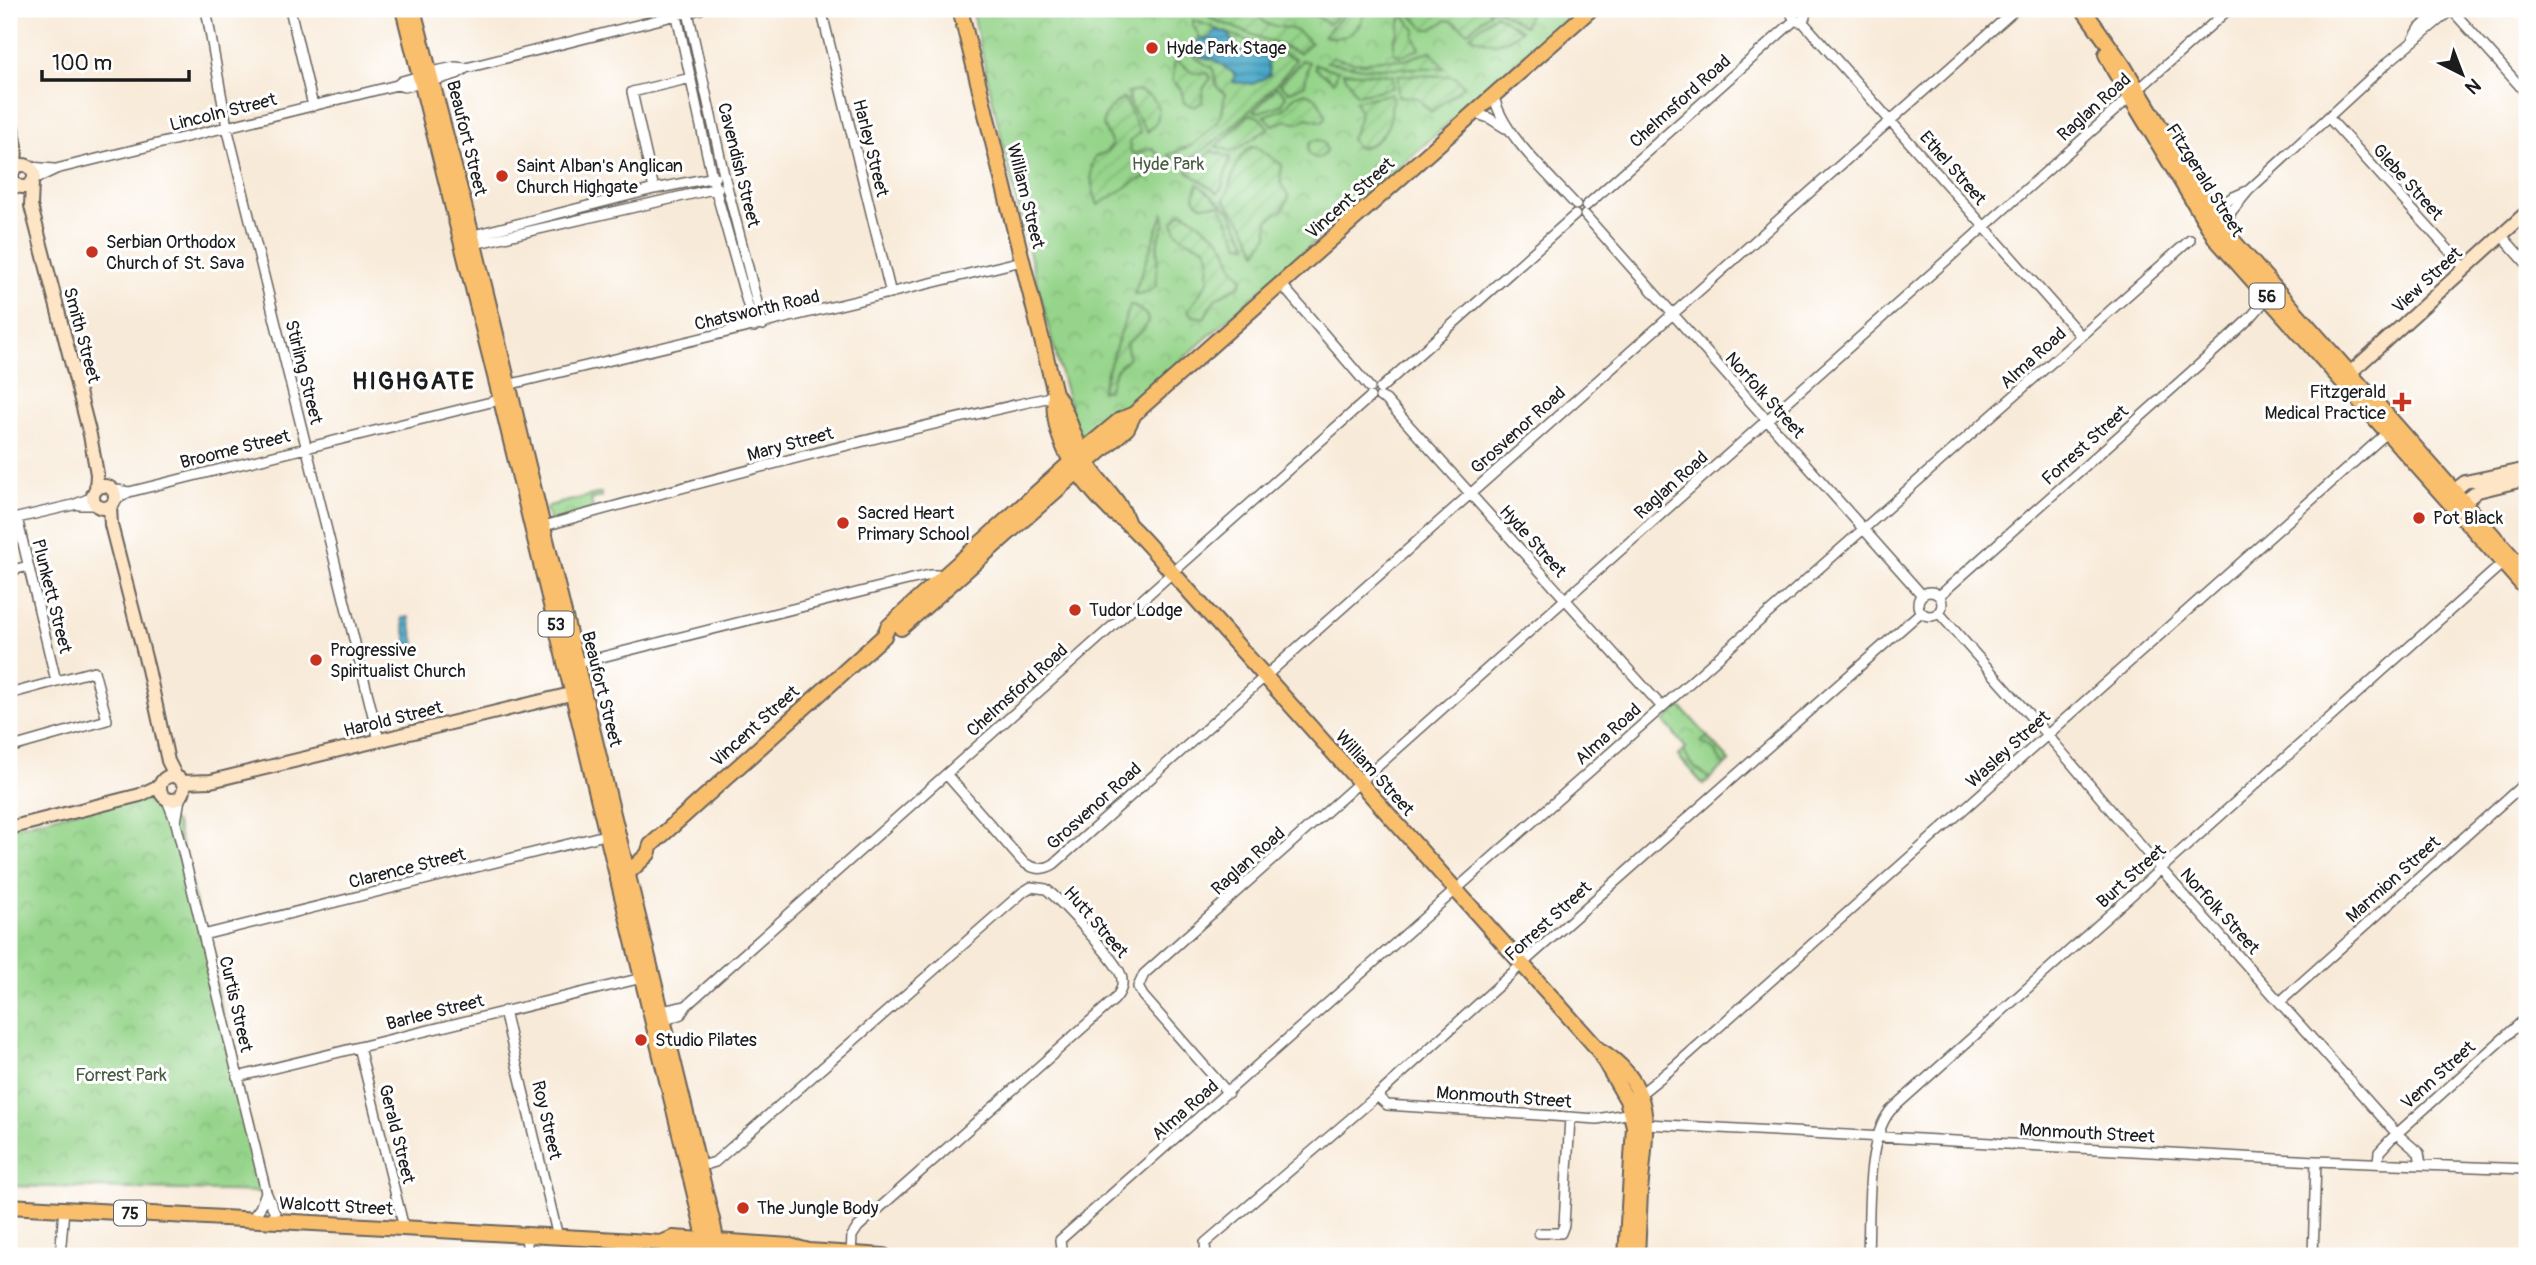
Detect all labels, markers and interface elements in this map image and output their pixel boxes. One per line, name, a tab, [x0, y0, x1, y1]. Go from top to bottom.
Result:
place label: Hyde Park Stage	[1166, 37, 1286, 60]
scale bar	[42, 38, 189, 82]
north arrow	[2428, 38, 2498, 108]
marker: Hyde Park Stage	[1144, 40, 1160, 56]
text: 100 m	[52, 50, 112, 77]
street label: Chelmsford Road	[1625, 50, 1736, 153]
street label: Raglan Road	[2053, 68, 2136, 146]
text: N	[2460, 73, 2486, 99]
street label: Beaufort Street	[441, 78, 492, 199]
street label: Lincoln Street	[167, 88, 280, 137]
street label: Harley Street	[847, 97, 894, 200]
street label: Cavendish Street	[712, 100, 765, 230]
street label: Fitzgerald Street	[2161, 119, 2249, 242]
street label: Ethel Street	[1914, 126, 1992, 211]
street label: Glebe Street	[2367, 139, 2449, 226]
street label: William Street	[1001, 141, 1050, 252]
street label: Vincent Street	[1301, 152, 1400, 244]
park label: Hyde Park	[1132, 153, 1205, 176]
place label: Saint Alban's Anglican Church Highgate	[516, 155, 683, 199]
marker: Saint Alban's Anglican Church Highgate	[494, 168, 510, 184]
place label: Serbian Orthodox Church of St. Sava	[106, 231, 244, 275]
street label: View Street	[2387, 242, 2468, 319]
marker: Serbian Orthodox Church of St. Sava	[84, 244, 100, 260]
road number: 56	[2250, 284, 2284, 308]
street label: Smith Street	[58, 285, 106, 386]
street label: Chatsworth Road	[692, 285, 822, 336]
street label: Stirling Street	[279, 318, 328, 427]
street label: Alma Road	[1995, 323, 2071, 394]
street label: Norfolk Street	[1720, 347, 1810, 444]
district label: HIGHGATE	[352, 367, 476, 396]
place label: Fitzgerald Medical Practice	[2264, 381, 2386, 425]
street label: Grosvenor Road	[1466, 382, 1571, 479]
marker: Fitzgerald Medical Practice	[2392, 392, 2412, 412]
street label: Forrest Street	[2037, 400, 2134, 490]
street label: Mary Street	[745, 422, 836, 467]
street label: Broome Street	[178, 425, 293, 474]
street label: Raglan Road	[1630, 446, 1713, 524]
street label: Hyde Street	[1494, 500, 1572, 583]
place label: Sacred Heart Primary School	[857, 502, 970, 546]
place label: Pot Black	[2433, 507, 2504, 530]
marker: Pot Black	[2411, 510, 2427, 526]
marker: Sacred Heart Primary School	[835, 515, 851, 531]
street label: Plunkett Street	[26, 537, 77, 656]
place label: Tudor Lodge	[1089, 599, 1183, 622]
marker: Tudor Lodge	[1067, 602, 1083, 618]
road number: 53	[538, 611, 574, 636]
street label: Beaufort Street	[576, 629, 627, 750]
place label: Progressive Spiritualist Church	[330, 639, 466, 683]
street label: Chelmsford Road	[962, 639, 1073, 742]
marker: Progressive Spiritualist Church	[308, 652, 324, 668]
street label: Vincent Street	[706, 680, 805, 772]
street label: Harold Street	[341, 696, 446, 743]
street label: Alma Road	[1570, 699, 1646, 770]
street label: Wasley Street	[1961, 705, 2056, 793]
street label: William Street	[1330, 726, 1420, 821]
street label: Grosvenor Road	[1042, 758, 1147, 855]
street label: Raglan Road	[1207, 822, 1290, 900]
street label: Marmion Street	[2341, 830, 2446, 928]
street label: Burt Street	[2092, 839, 2171, 914]
street label: Clarence Street	[346, 843, 468, 894]
street label: Norfolk Street	[2175, 863, 2265, 960]
street label: Forrest Street	[1500, 876, 1597, 966]
street label: Hutt Street	[1058, 882, 1134, 964]
street label: Curtis Street	[213, 954, 258, 1055]
street label: Barlee Street	[384, 989, 487, 1036]
place label: Studio Pilates	[655, 1029, 757, 1052]
marker: Studio Pilates	[633, 1032, 649, 1048]
street label: Venn Street	[2396, 1035, 2481, 1115]
park label: Forrest Park	[75, 1064, 167, 1087]
street label: Alma Road	[1147, 1075, 1224, 1146]
street label: Roy Street	[526, 1078, 567, 1163]
street label: Monmouth Street	[1435, 1081, 1573, 1114]
street label: Gerald Street	[373, 1082, 420, 1187]
street label: Monmouth Street	[2019, 1118, 2156, 1149]
street label: Walcott Street	[278, 1192, 394, 1221]
place label: The Jungle Body	[757, 1197, 879, 1220]
road number: 75	[114, 1200, 146, 1226]
marker: The Jungle Body	[735, 1200, 751, 1216]

